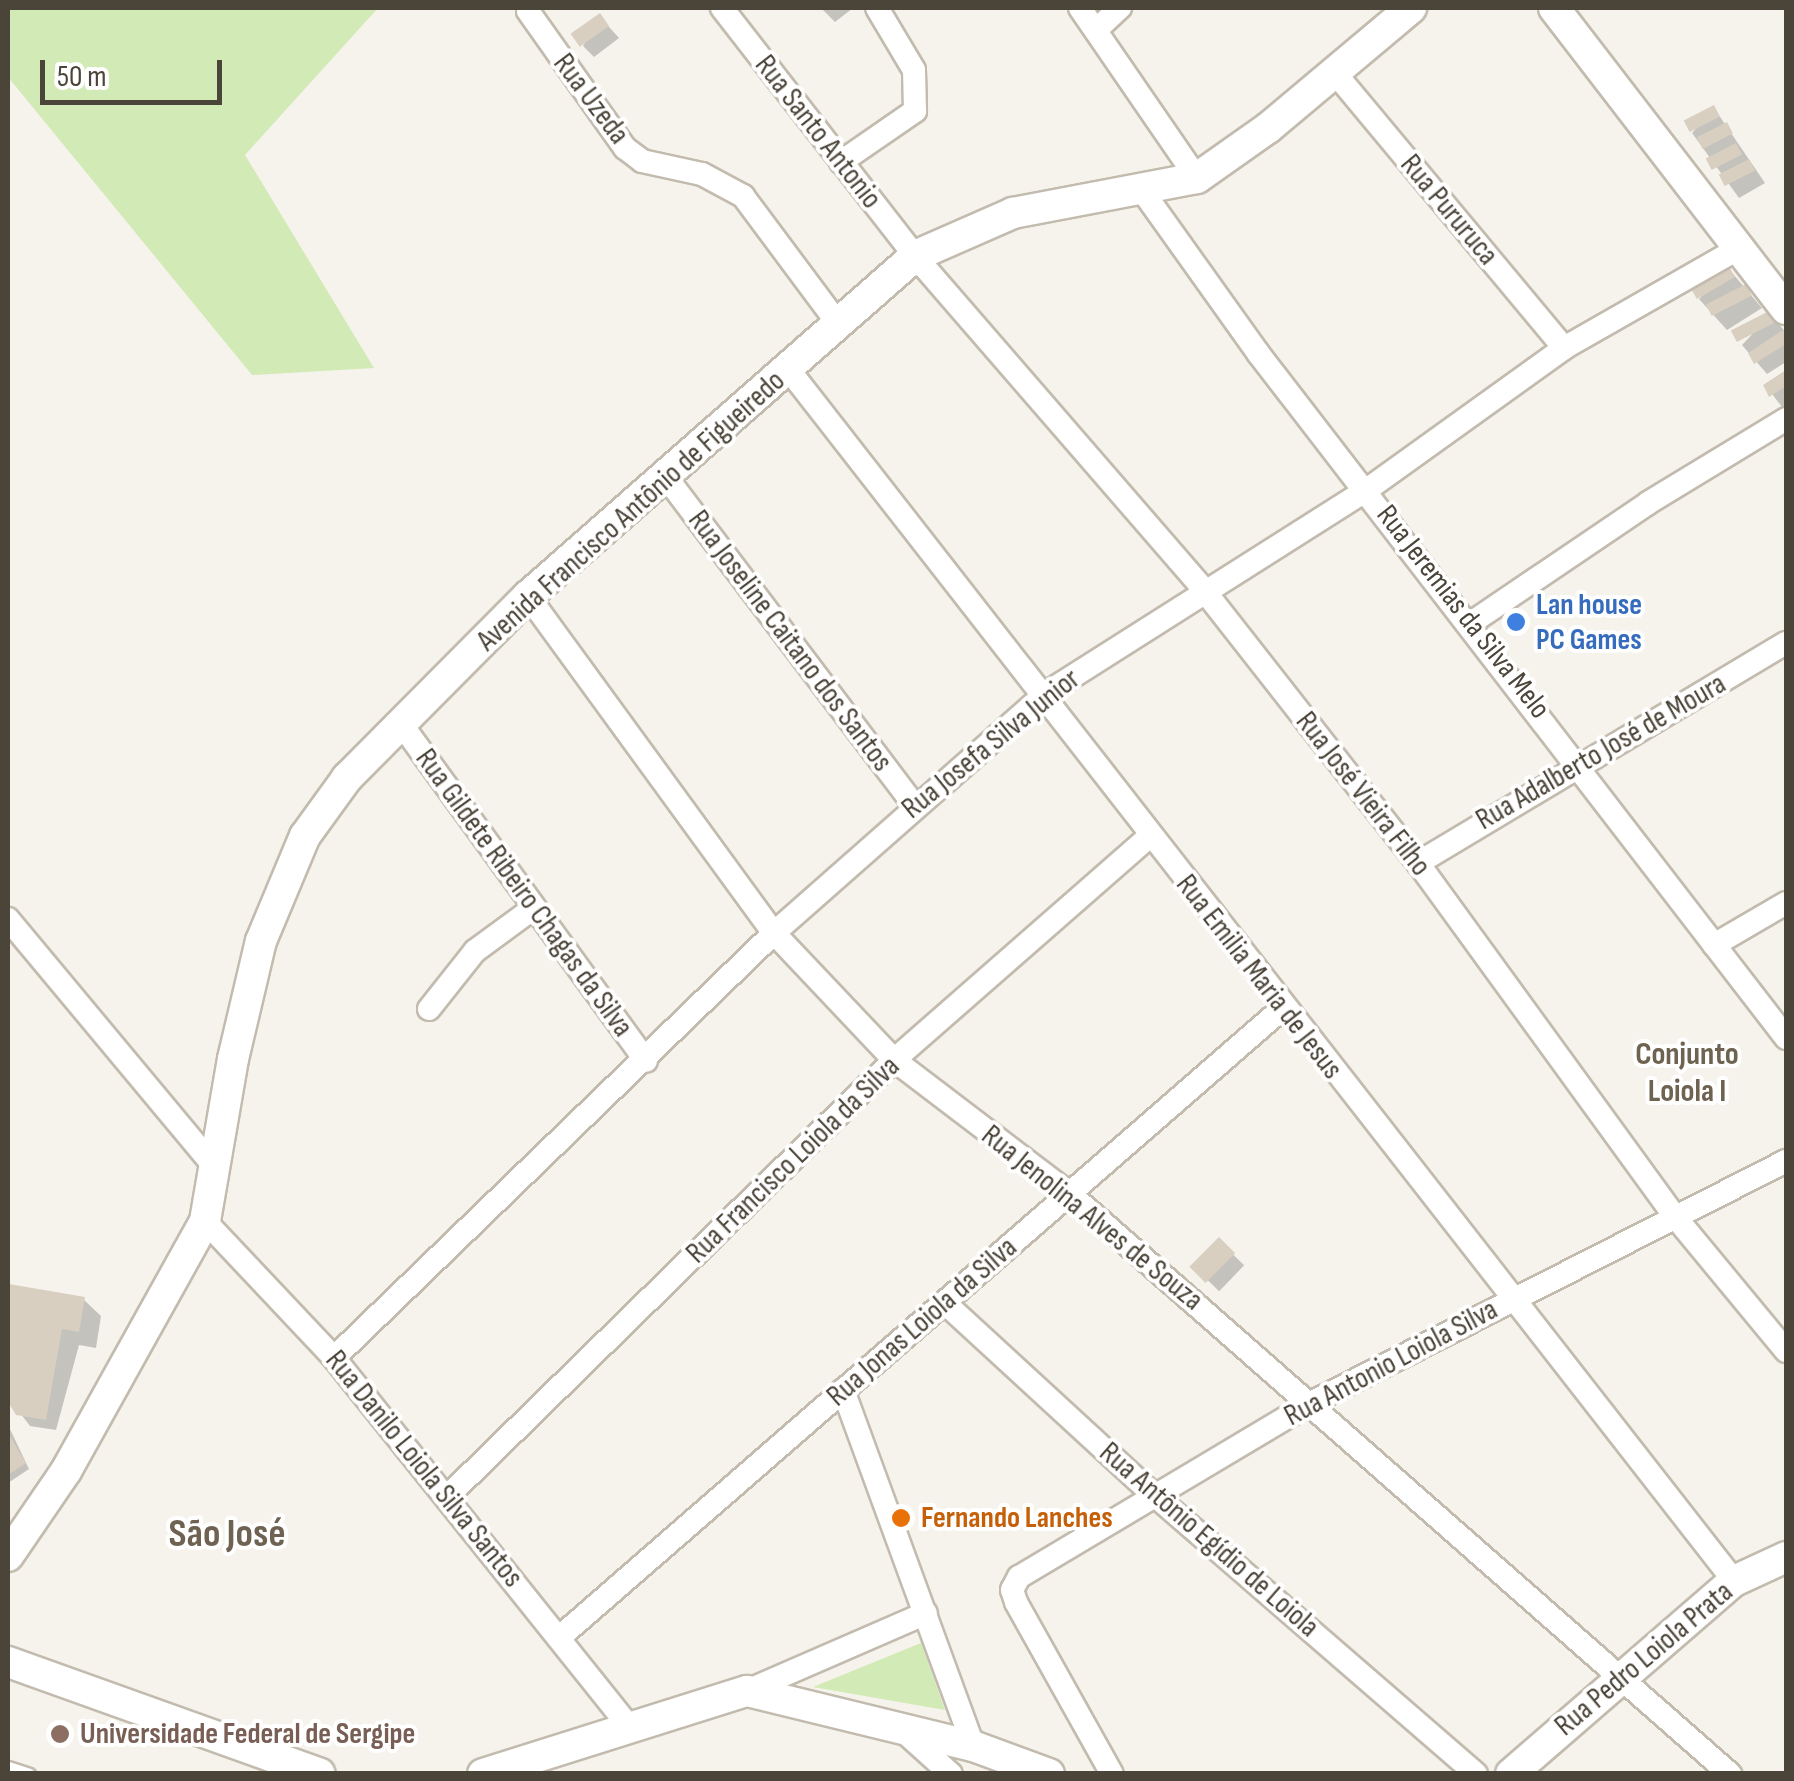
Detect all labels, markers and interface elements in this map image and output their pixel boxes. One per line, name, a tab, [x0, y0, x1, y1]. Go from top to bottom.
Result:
scale bar	[45, 40, 228, 102]
street label: Rua Uzeda	[545, 47, 637, 151]
street label: Rua Santo Antonio	[747, 48, 889, 216]
text: 50 m	[57, 59, 106, 95]
street label: Rua Pururuca	[1392, 147, 1506, 273]
street label: Avenida Francisco Antônio de Figueiredo	[470, 363, 792, 659]
street label: Rua Jeremias da Silva Melo	[1368, 498, 1558, 726]
street label: Rua Joseline Caitano dos Santos	[680, 503, 900, 779]
place label: Lan house PC Games	[1536, 587, 1642, 658]
marker: Lan house PC Games	[1505, 611, 1527, 633]
street label: Rua Josefa Silva Junior	[895, 661, 1087, 827]
street label: Rua Adalberto José de Moura	[1470, 666, 1732, 838]
street label: Rua José Vieira Filho	[1288, 705, 1438, 883]
street label: Rua Gildete Ribeiro Chagas da Silva	[407, 742, 641, 1044]
street label: Rua Emilia Maria de Jesus	[1168, 868, 1350, 1086]
district label: Conjunto Loiola I	[1635, 1037, 1739, 1112]
street label: Rua Francisco Loiola da Silva	[679, 1049, 907, 1271]
street label: Rua Jenolina Alves de Souza	[974, 1118, 1210, 1318]
street label: Rua Jonas Loiola da Silva	[820, 1230, 1024, 1414]
street label: Rua Antonio Loiola Silva	[1278, 1292, 1504, 1434]
street label: Rua Danilo Loiola Silva Santos	[317, 1343, 531, 1595]
street label: Rua Antônio Egídio de Loiola	[1092, 1435, 1326, 1645]
place label: Fernando Lanches	[921, 1500, 1113, 1536]
marker: Fernando Lanches	[890, 1507, 912, 1529]
district label: São José	[169, 1510, 285, 1558]
street label: Rua Pedro Loiola Prata	[1548, 1574, 1740, 1744]
place label: Universidade Federal de Sergipe	[80, 1716, 415, 1752]
marker: Universidade Federal de Sergipe	[49, 1723, 71, 1745]

